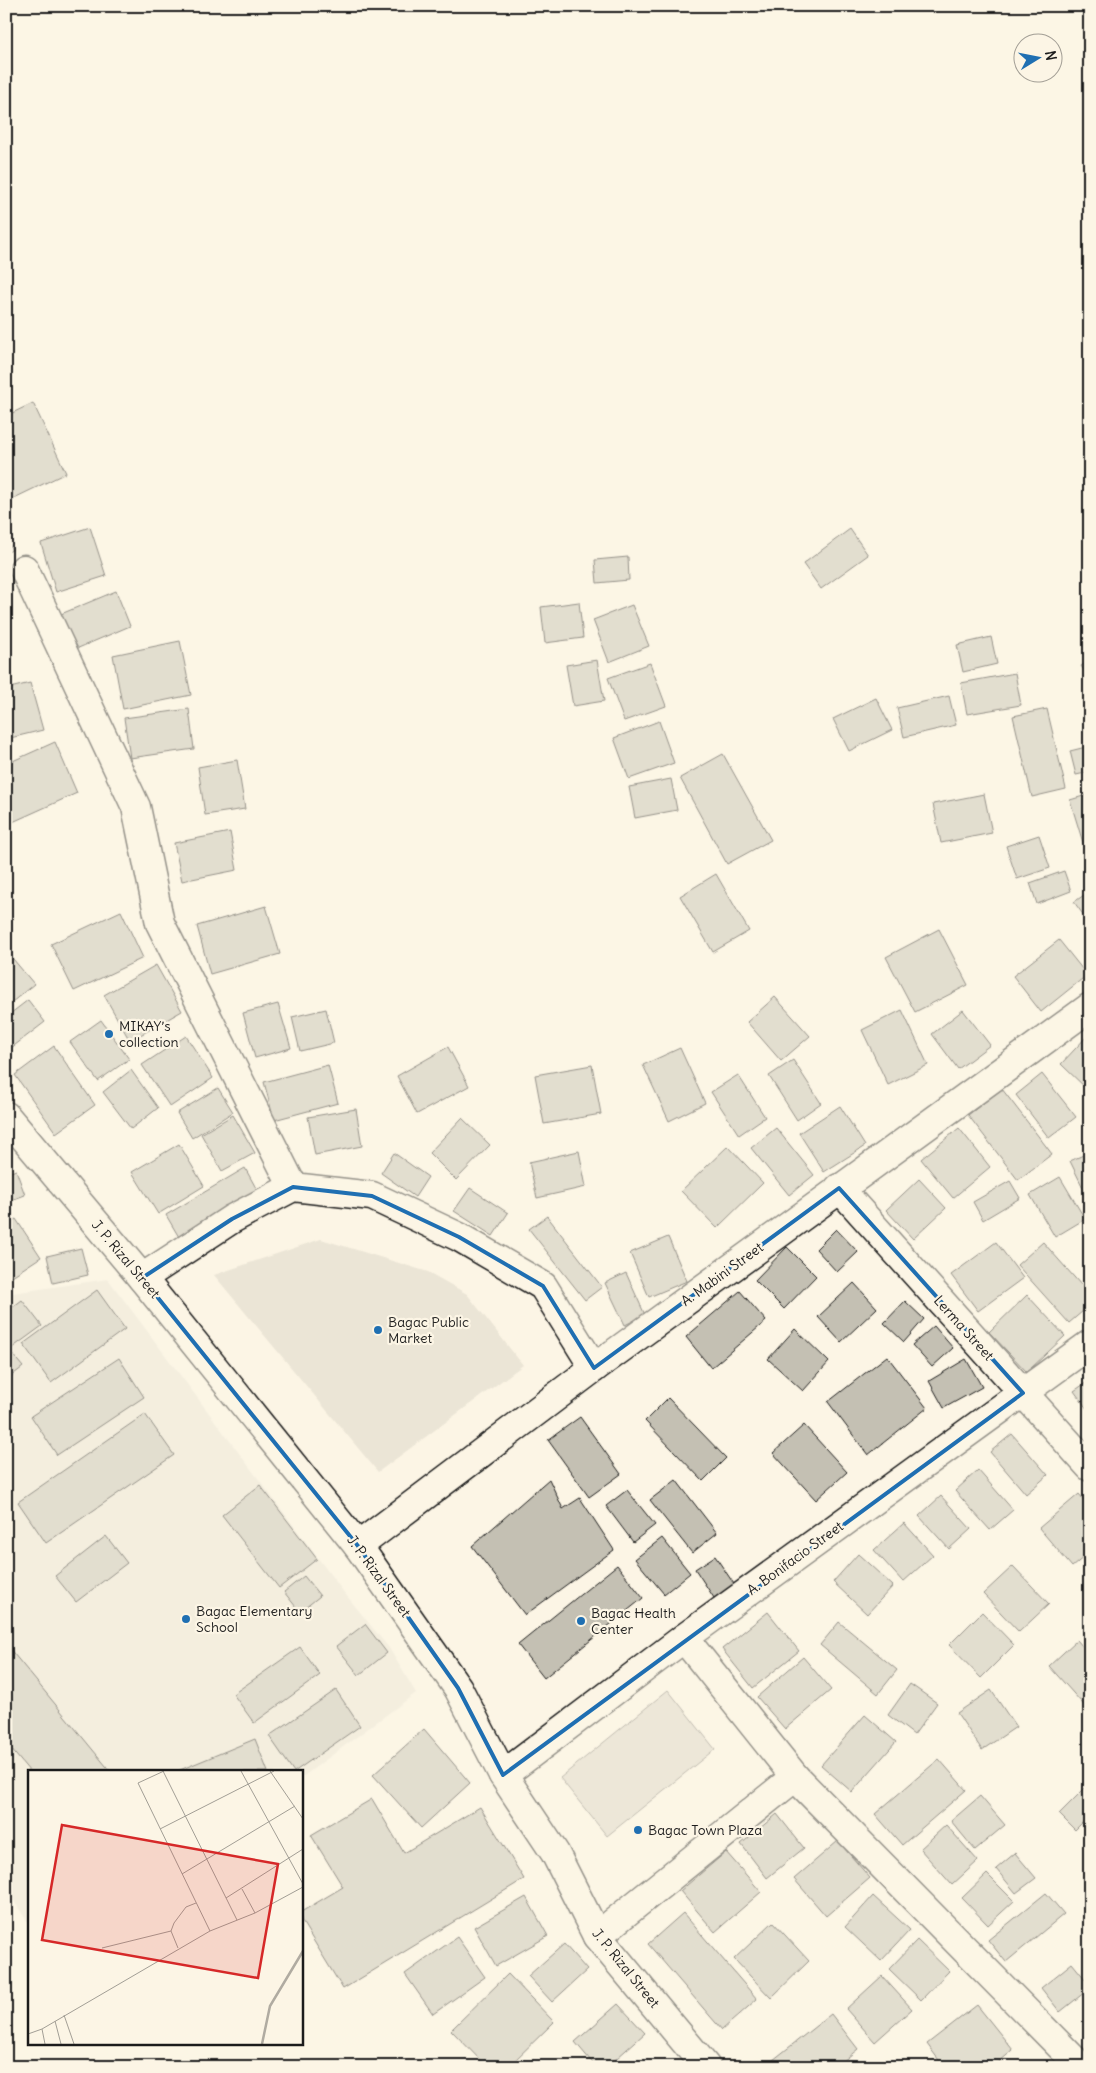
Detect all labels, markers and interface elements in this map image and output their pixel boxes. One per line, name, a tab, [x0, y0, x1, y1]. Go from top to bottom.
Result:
north arrow	[1014, 32, 1064, 82]
text: N	[1041, 49, 1061, 62]
place label: MIKAY’s collection	[119, 1017, 179, 1051]
marker: MIKAY’s collection	[103, 1028, 115, 1040]
street label: J. P. Rizal Street	[88, 1216, 164, 1302]
street label: A. Mabini Street	[677, 1238, 767, 1310]
street label: Lerma Street	[930, 1292, 998, 1364]
place label: Bagac Public Market	[388, 1313, 469, 1347]
marker: Bagac Public Market	[372, 1324, 384, 1336]
street label: A. Bonifacio Street	[743, 1517, 847, 1599]
street label: J. P. Rizal Street	[343, 1531, 415, 1621]
place label: Bagac Elementary School	[196, 1602, 312, 1636]
place label: Bagac Health Center	[591, 1604, 676, 1638]
marker: Bagac Elementary School	[180, 1613, 192, 1625]
marker: Bagac Health Center	[575, 1615, 587, 1627]
inset map	[28, 1770, 302, 2046]
place label: Bagac Town Plaza	[648, 1821, 762, 1839]
marker: Bagac Town Plaza	[632, 1824, 644, 1836]
street label: J. P. Rizal Street	[588, 1925, 664, 2012]

